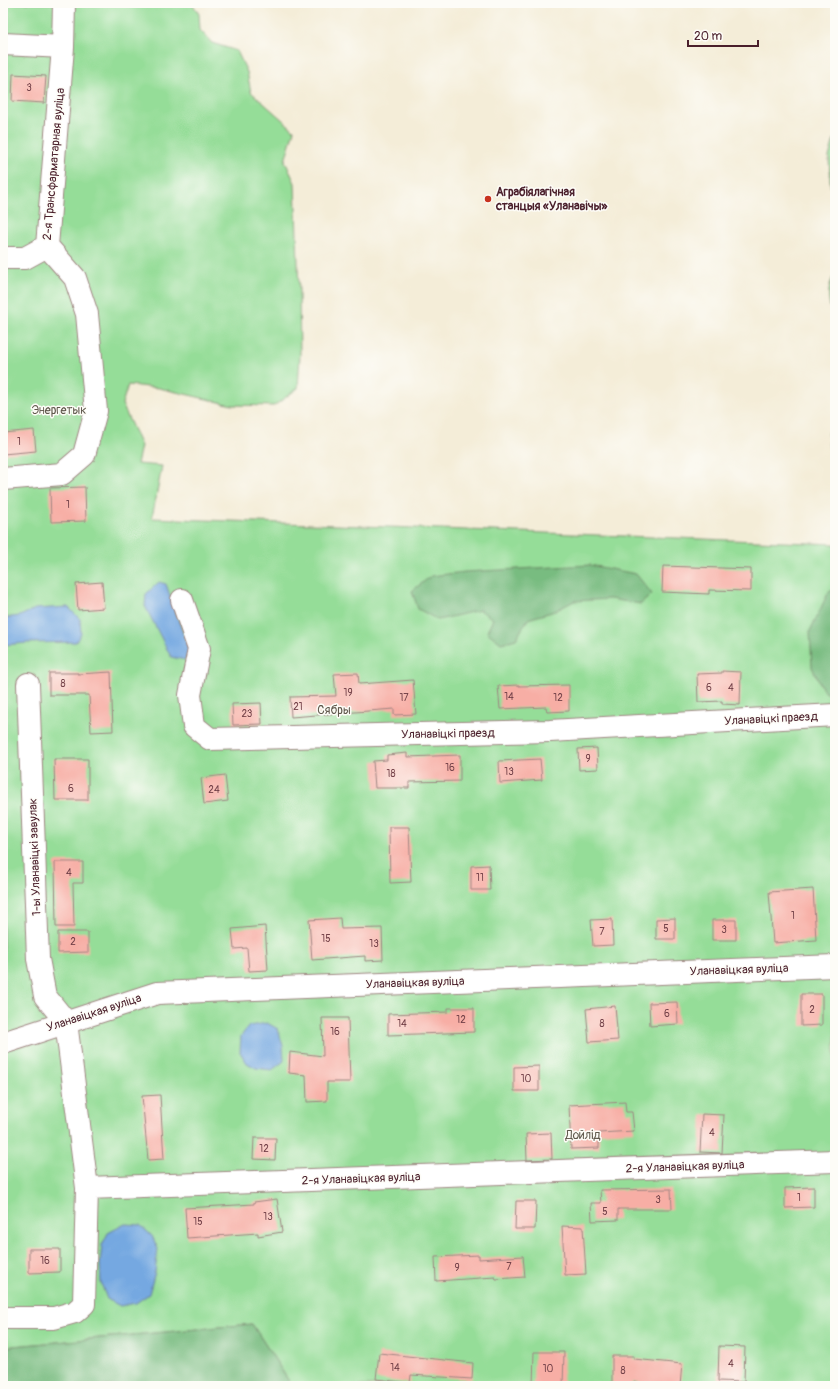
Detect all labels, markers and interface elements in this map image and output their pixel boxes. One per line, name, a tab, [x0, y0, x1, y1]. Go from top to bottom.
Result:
scale bar	[688, 22, 758, 48]
text: 20 m	[694, 29, 723, 44]
house number: 3	[26, 82, 32, 94]
street label: 2-я Трансфарматарная вуліца	[40, 87, 68, 241]
place label: Аграбіялагічная станцыя «Уланавічы»	[495, 185, 608, 214]
marker: Аграбіялагічная станцыя «Уланавічы»	[483, 194, 493, 204]
park label: Энергетык	[32, 403, 86, 418]
house number: 1	[17, 436, 21, 448]
house number: 1	[66, 499, 70, 511]
house number: 8	[60, 678, 66, 690]
house number: 6	[706, 682, 712, 694]
house number: 4	[728, 682, 734, 694]
house number: 19	[343, 687, 353, 699]
house number: 14	[504, 691, 514, 703]
house number: 17	[399, 692, 409, 704]
house number: 12	[553, 692, 563, 704]
house number: 21	[293, 701, 303, 713]
park label: Сябры	[317, 703, 351, 718]
house number: 23	[242, 708, 253, 720]
street label: Уланавіцкі праезд	[724, 709, 819, 729]
street label: Уланавіцкі праезд	[401, 726, 496, 742]
house number: 9	[585, 753, 591, 765]
house number: 16	[445, 762, 455, 774]
house number: 13	[504, 766, 514, 778]
house number: 18	[387, 768, 395, 780]
house number: 6	[68, 783, 74, 795]
house number: 24	[208, 784, 220, 796]
street label: 1-ы Уланавіцкі завулак	[25, 798, 45, 916]
house number: 4	[66, 867, 72, 879]
house number: 11	[476, 872, 484, 884]
house number: 1	[791, 910, 795, 922]
house number: 5	[663, 923, 669, 935]
house number: 3	[721, 924, 727, 936]
house number: 7	[599, 926, 605, 938]
house number: 15	[321, 933, 331, 945]
house number: 2	[70, 936, 76, 948]
house number: 13	[369, 938, 379, 950]
street label: Уланавіцкая вуліца	[689, 961, 789, 979]
street label: Уланавіцкая вуліца	[365, 974, 465, 992]
street label: Уланавіцкая вуліца	[45, 990, 144, 1035]
house number: 2	[809, 1004, 815, 1016]
house number: 6	[664, 1008, 670, 1020]
house number: 12	[456, 1014, 466, 1026]
house number: 14	[397, 1018, 407, 1030]
house number: 8	[599, 1018, 605, 1030]
house number: 16	[330, 1026, 340, 1038]
house number: 10	[521, 1073, 532, 1085]
house number: 4	[709, 1127, 715, 1139]
park label: Дойлід	[564, 1128, 601, 1143]
house number: 12	[259, 1143, 269, 1155]
street label: 2-я Уланавіцкая вуліца	[625, 1157, 745, 1177]
street label: 2-я Уланавіцкая вуліца	[301, 1169, 421, 1189]
house number: 1	[797, 1192, 801, 1204]
house number: 3	[655, 1194, 661, 1206]
house number: 5	[602, 1206, 608, 1218]
house number: 13	[263, 1211, 273, 1223]
house number: 15	[193, 1216, 203, 1228]
house number: 16	[40, 1255, 50, 1267]
house number: 7	[506, 1261, 512, 1273]
house number: 9	[454, 1262, 460, 1274]
house number: 4	[728, 1358, 734, 1370]
house number: 14	[390, 1362, 400, 1374]
house number: 10	[543, 1363, 554, 1375]
house number: 8	[620, 1365, 626, 1377]

